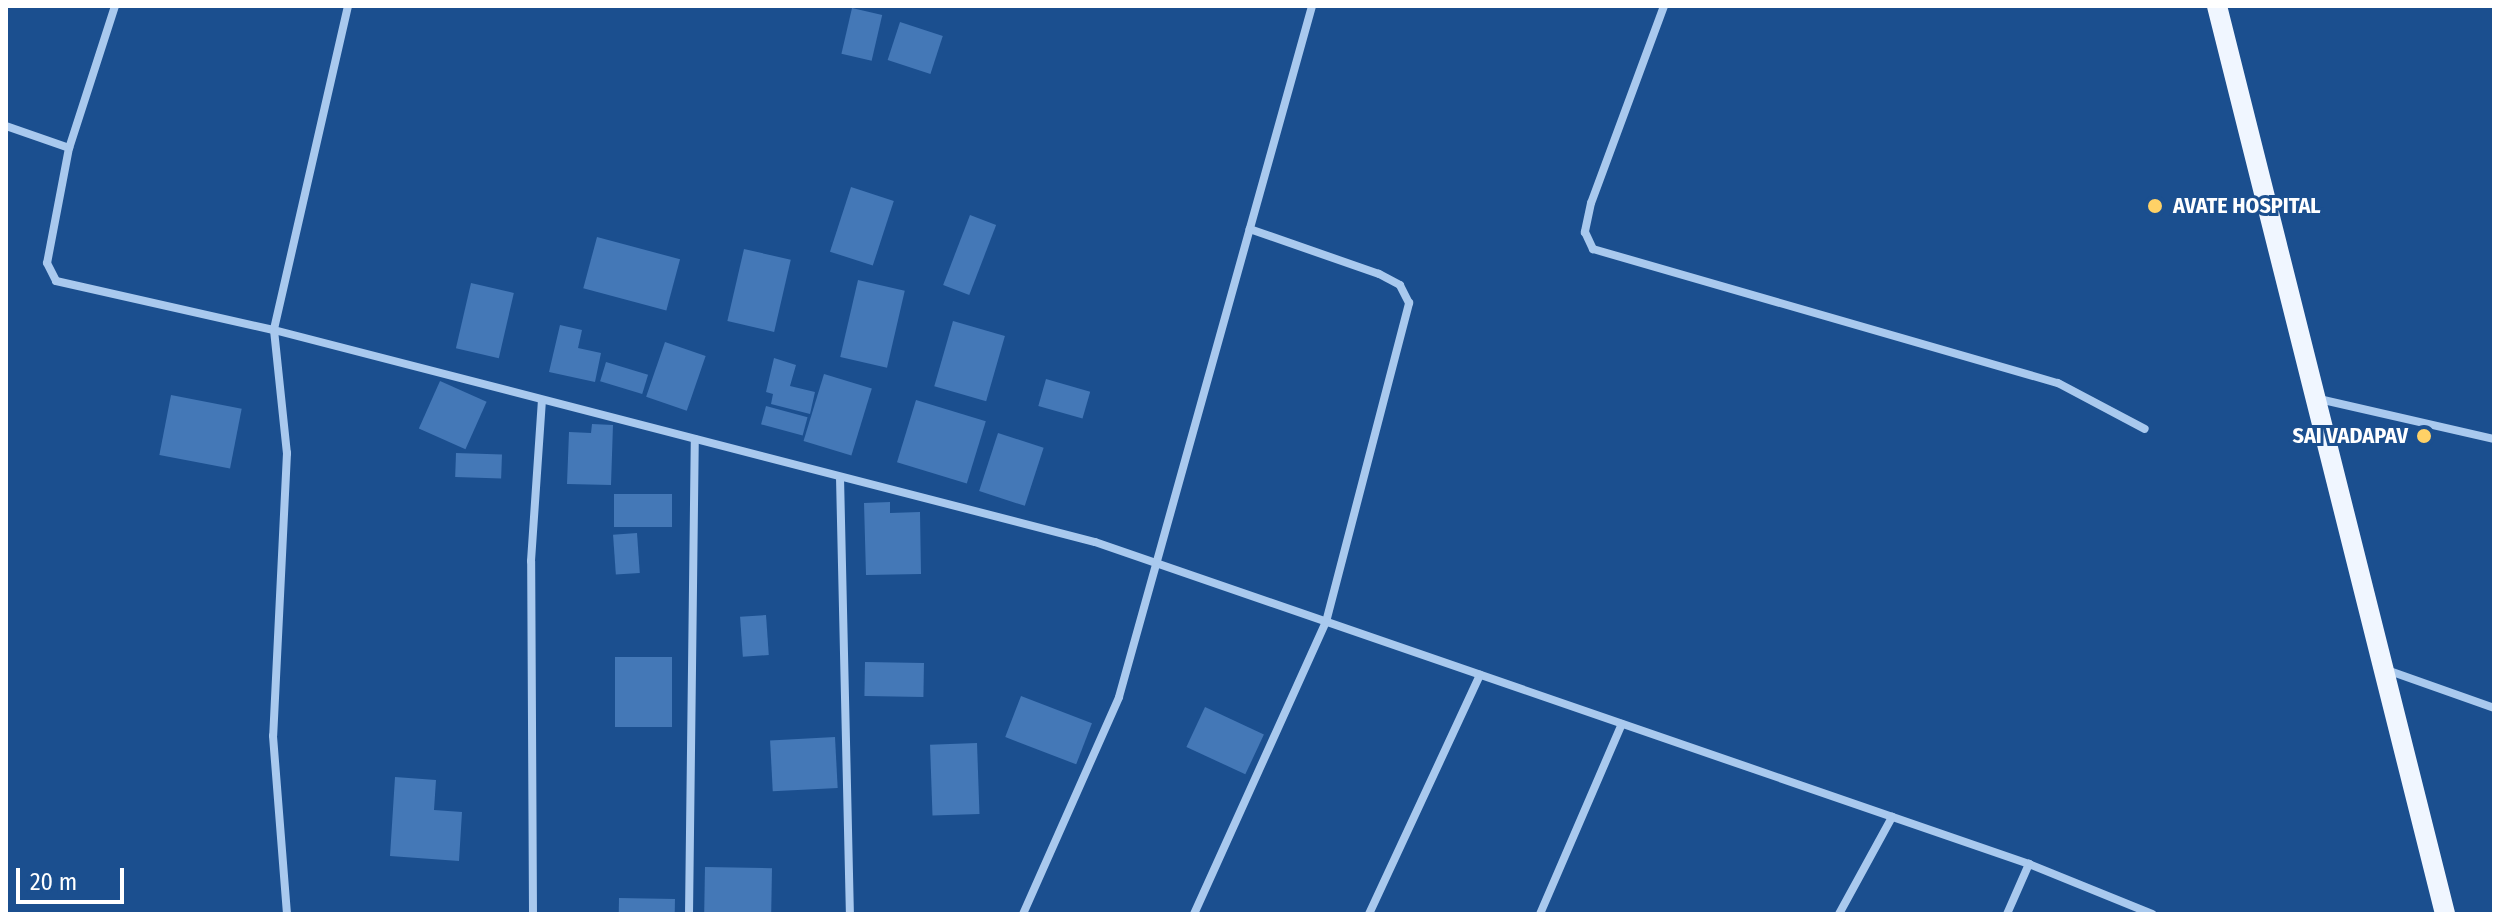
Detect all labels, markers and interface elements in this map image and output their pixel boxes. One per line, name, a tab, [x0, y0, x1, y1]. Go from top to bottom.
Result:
place label: AVATE HOSPITAL	[2173, 193, 2321, 219]
marker: AVATE HOSPITAL	[2144, 195, 2166, 217]
place label: SAI VADAPAV	[2293, 423, 2408, 449]
marker: SAI VADAPAV	[2415, 427, 2433, 445]
scale bar	[20, 852, 128, 902]
text: 20 m	[30, 868, 77, 896]

